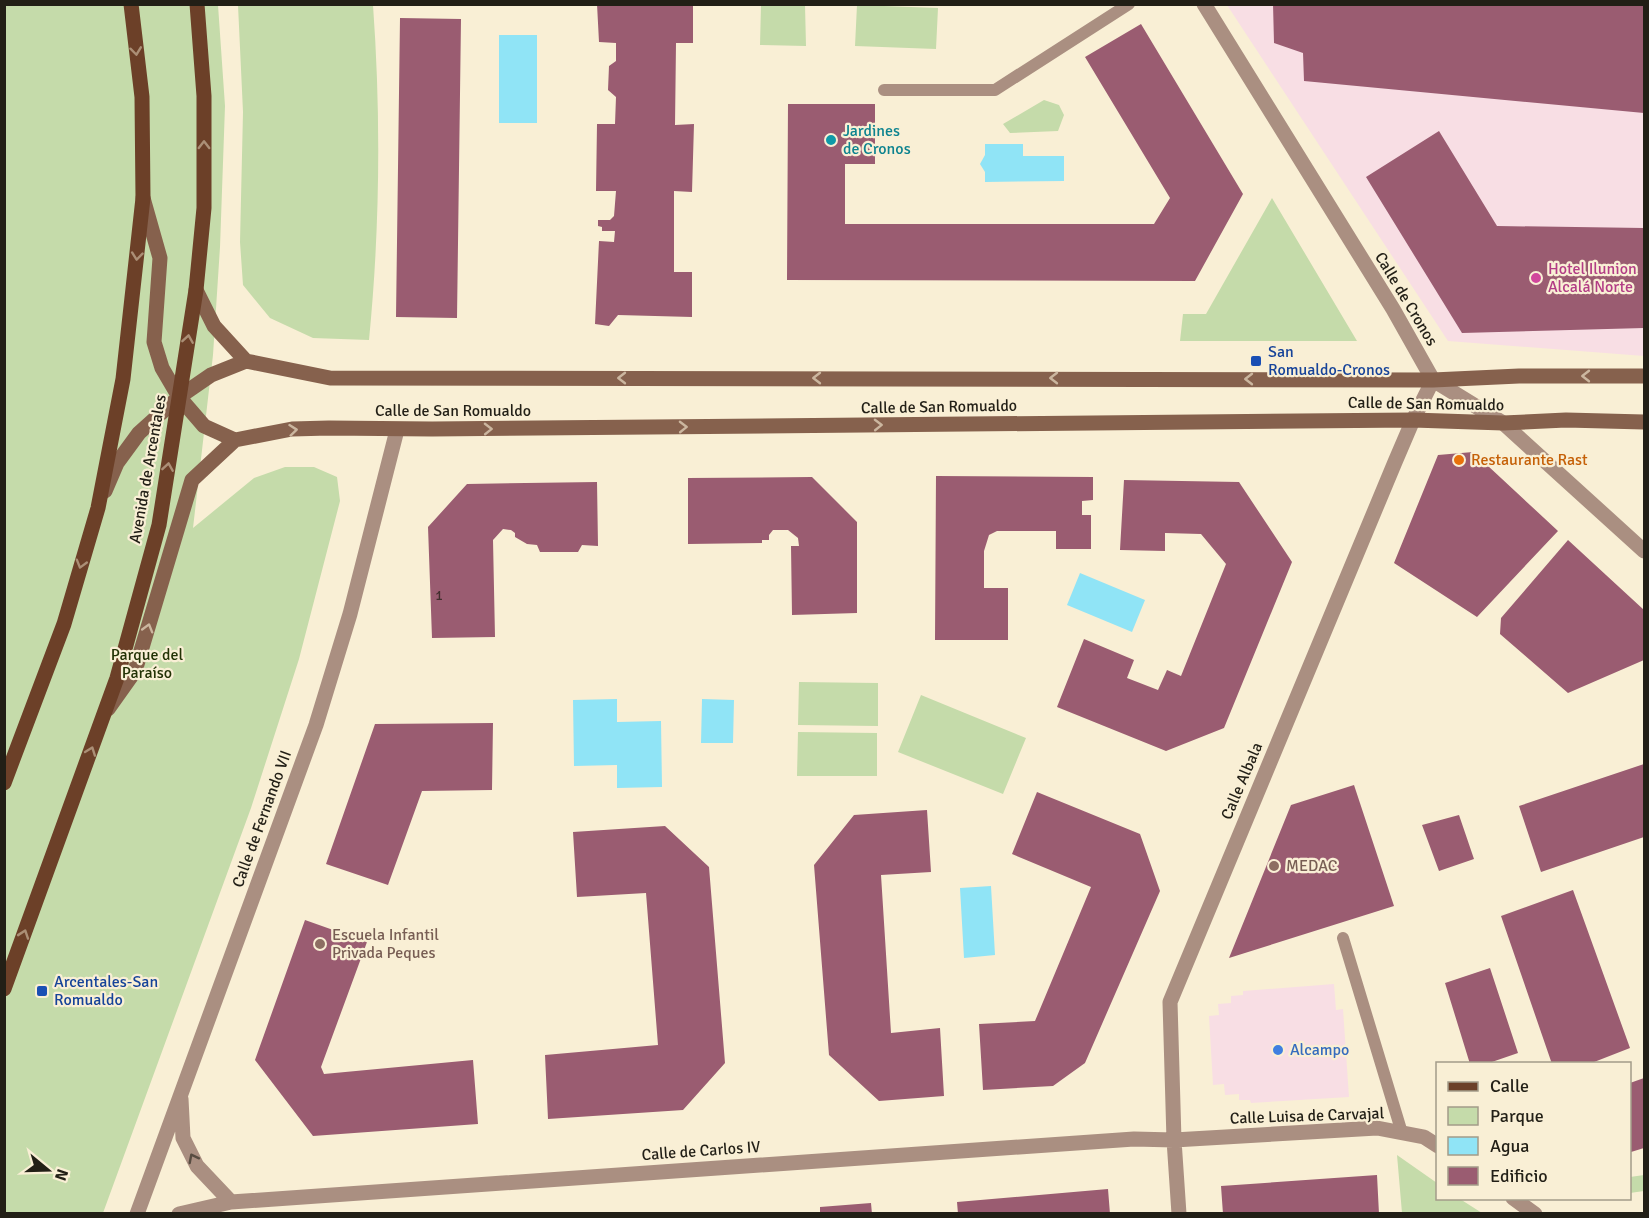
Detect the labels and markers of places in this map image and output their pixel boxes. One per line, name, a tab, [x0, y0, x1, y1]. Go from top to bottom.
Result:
place label: Jardines de Cronos	[843, 121, 911, 159]
marker: Jardines de Cronos	[824, 133, 838, 147]
place label: Hotel Ilunion Alcalá Norte	[1548, 259, 1637, 297]
marker: Hotel Ilunion Alcalá Norte	[1529, 271, 1543, 285]
place label: San Romualdo-Cronos	[1268, 342, 1390, 380]
marker: San Romualdo-Cronos	[1249, 354, 1263, 368]
place label: Restaurante Rast	[1471, 450, 1588, 470]
marker: Restaurante Rast	[1452, 453, 1466, 467]
place label: MEDAC	[1286, 856, 1338, 876]
marker: MEDAC	[1267, 859, 1281, 873]
place label: Escuela Infantil Privada Peques	[332, 925, 439, 963]
marker: Escuela Infantil Privada Peques	[313, 937, 327, 951]
place label: Arcentales-San Romualdo	[54, 972, 158, 1010]
marker: Arcentales-San Romualdo	[35, 984, 49, 998]
place label: Alcampo	[1290, 1040, 1349, 1060]
marker: Alcampo	[1271, 1043, 1285, 1057]

